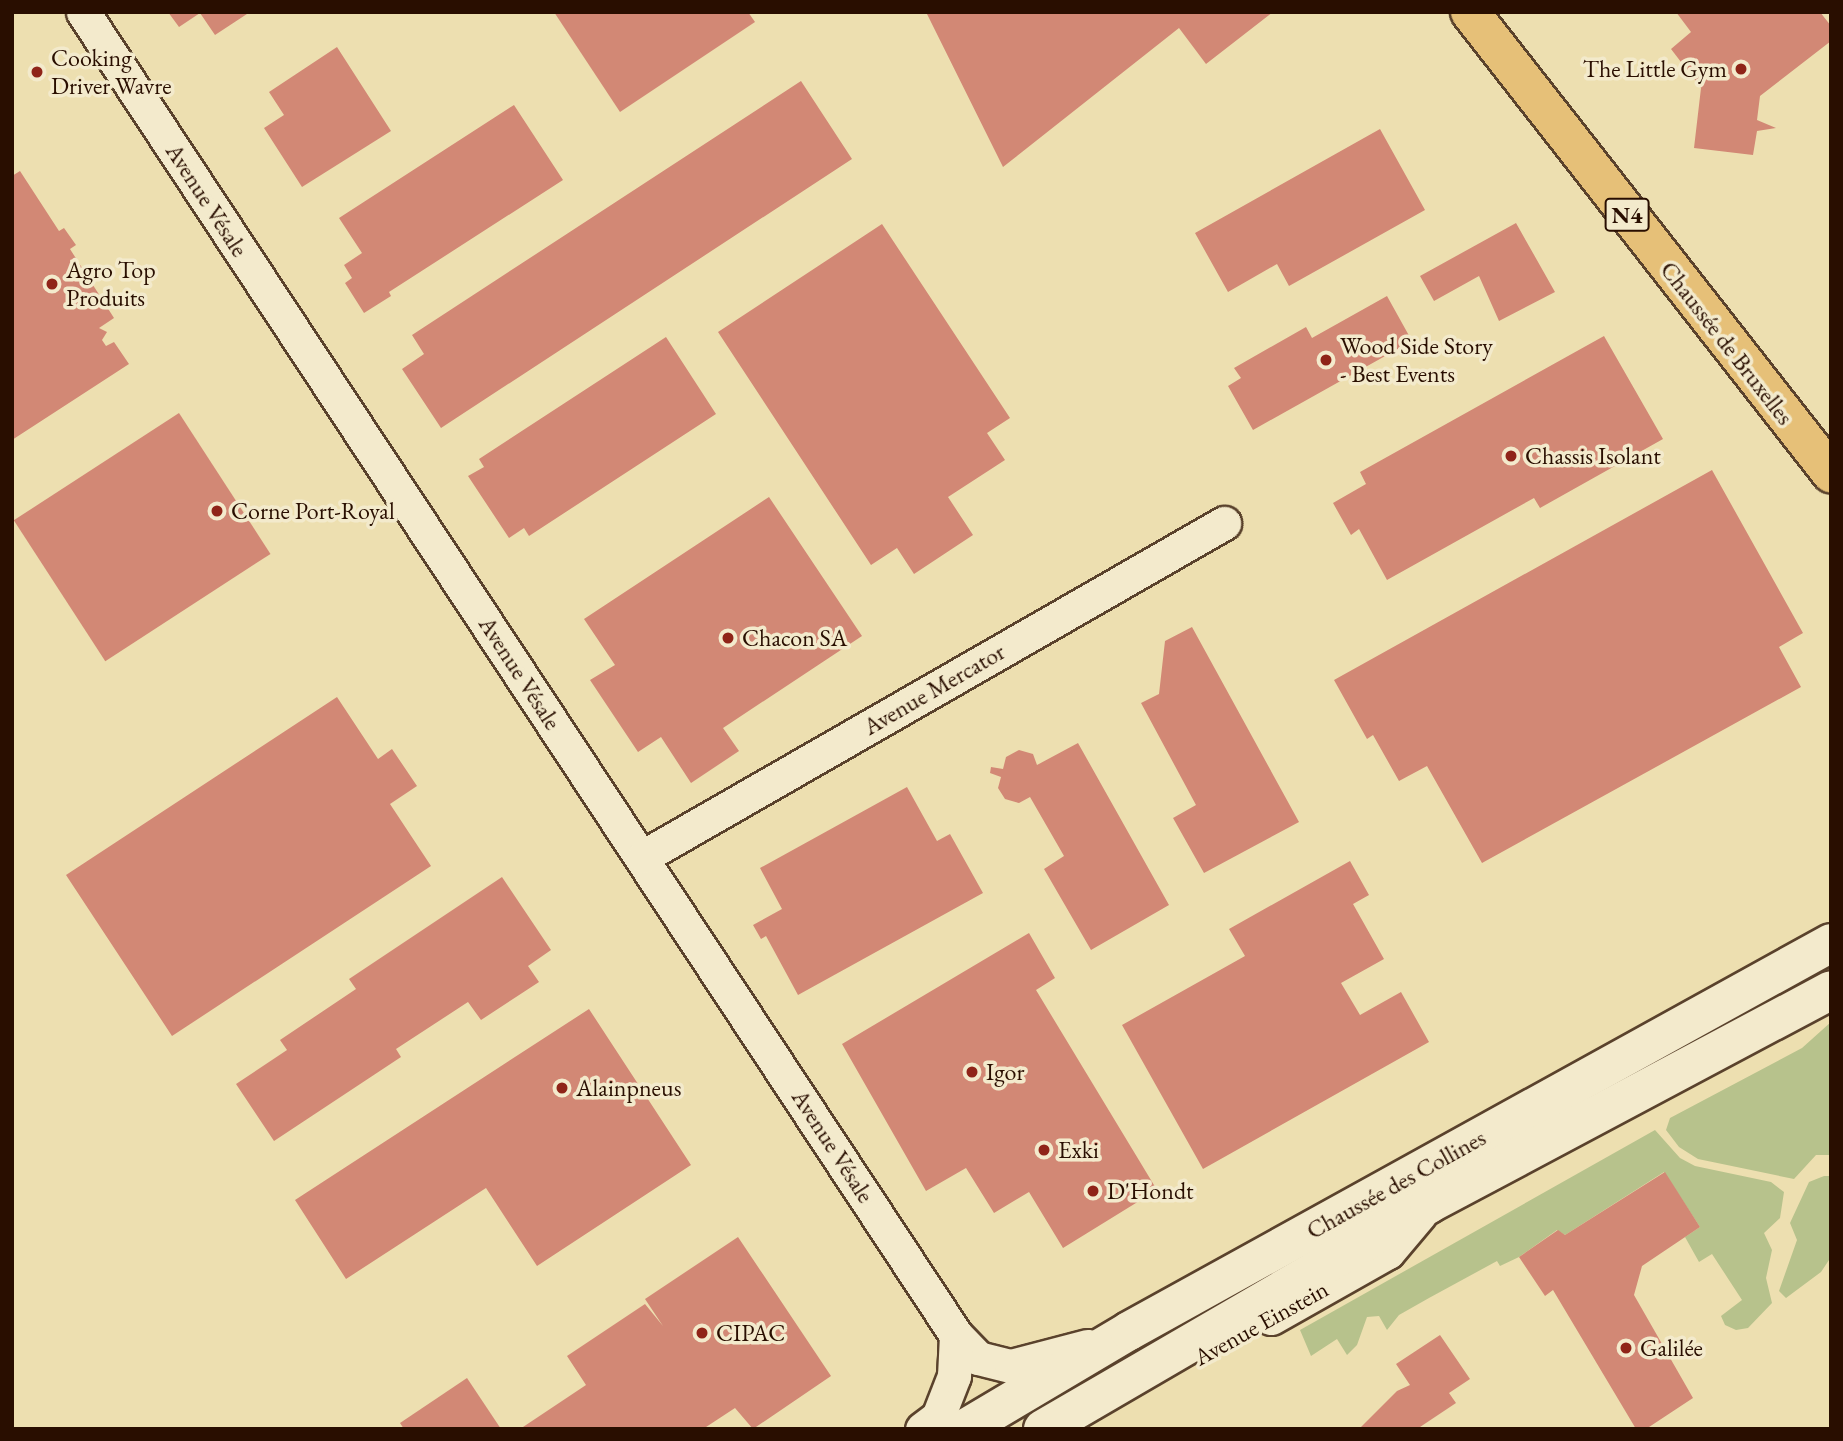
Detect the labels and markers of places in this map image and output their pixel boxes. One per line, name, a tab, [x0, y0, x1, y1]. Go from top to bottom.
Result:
place label: Cooking Driver Wavre	[51, 44, 172, 100]
place label: The Little Gym	[1583, 55, 1727, 83]
marker: The Little Gym	[1733, 61, 1749, 77]
marker: Cooking Driver Wavre	[29, 64, 45, 80]
place label: Agro Top Produits	[66, 256, 156, 312]
marker: Agro Top Produits	[44, 276, 60, 292]
place label: Wood Side Story - Best Events	[1340, 332, 1493, 388]
marker: Wood Side Story - Best Events	[1318, 352, 1334, 368]
place label: Chassis Isolant	[1525, 442, 1661, 470]
marker: Chassis Isolant	[1503, 448, 1519, 464]
place label: Corne Port-Royal	[231, 497, 395, 525]
marker: Corne Port-Royal	[209, 503, 225, 519]
place label: Chacon SA	[742, 624, 847, 652]
marker: Chacon SA	[720, 630, 736, 646]
place label: Igor	[986, 1058, 1024, 1086]
marker: Igor	[964, 1064, 980, 1080]
place label: Alainpneus	[576, 1074, 681, 1102]
marker: Alainpneus	[554, 1080, 570, 1096]
place label: Exki	[1058, 1136, 1099, 1164]
marker: Exki	[1036, 1142, 1052, 1158]
place label: D'Hondt	[1107, 1177, 1194, 1205]
marker: D'Hondt	[1085, 1183, 1101, 1199]
place label: CIPAC	[716, 1319, 785, 1347]
marker: CIPAC	[694, 1325, 710, 1341]
place label: Galilée	[1640, 1334, 1703, 1362]
marker: Galilée	[1618, 1340, 1634, 1356]

